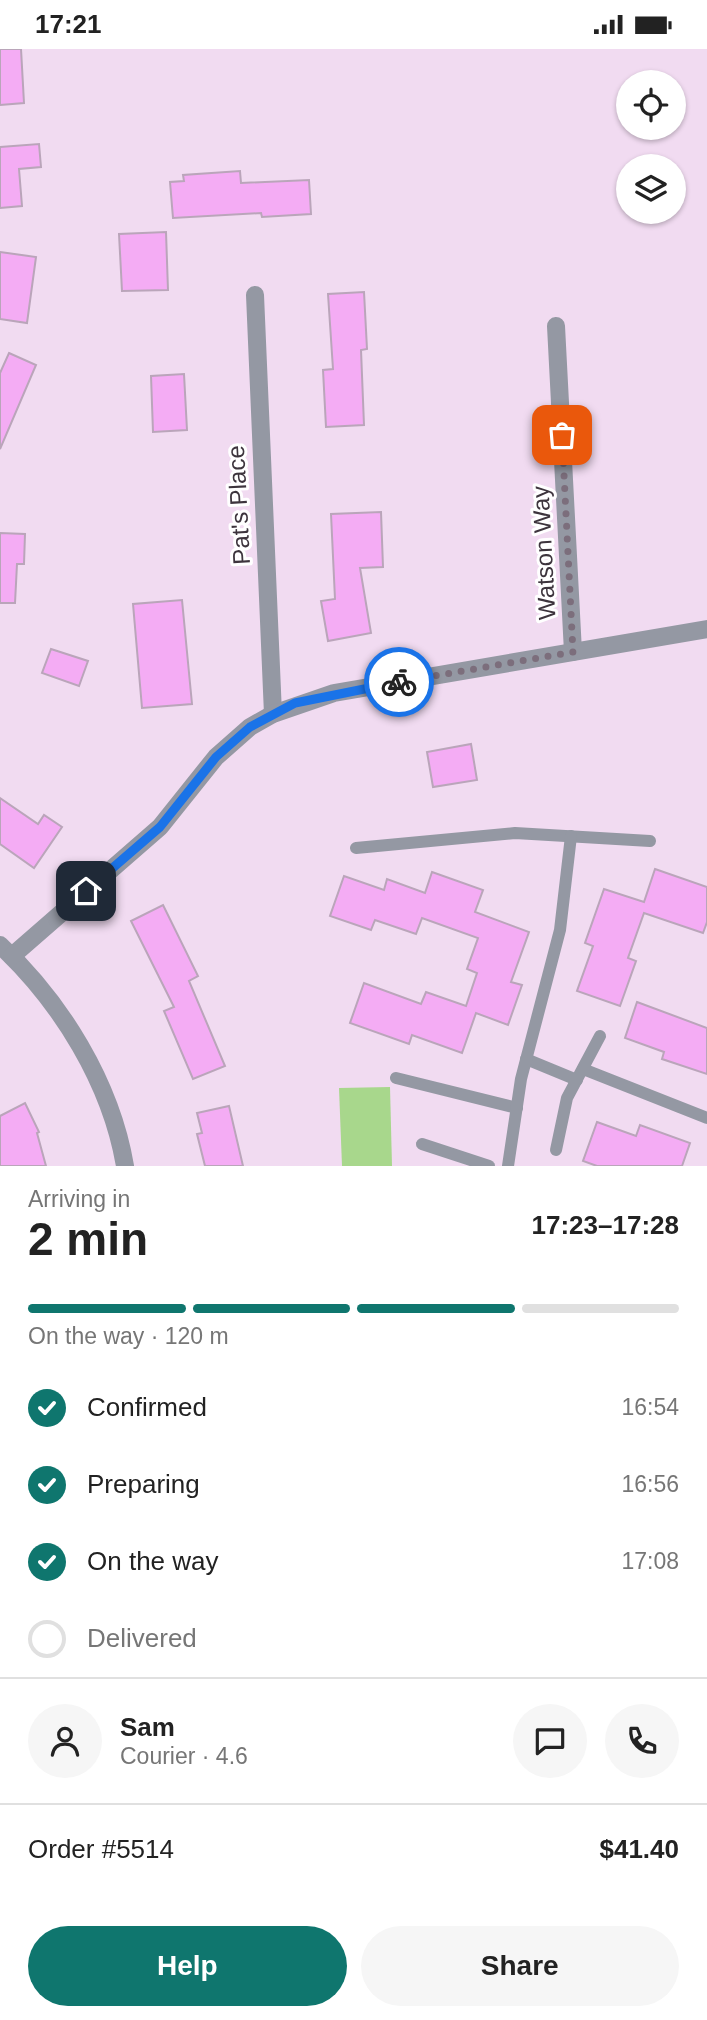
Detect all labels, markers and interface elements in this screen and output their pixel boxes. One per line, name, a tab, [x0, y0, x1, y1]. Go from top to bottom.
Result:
text: 17:21	[35, 9, 102, 39]
map controls	[616, 70, 686, 224]
button: locate	[616, 70, 686, 140]
button: layers	[616, 154, 686, 224]
pin	[532, 405, 592, 465]
icon: bag	[543, 416, 581, 454]
street label: Pat's Place	[222, 445, 255, 565]
street label: Watson Way	[527, 485, 560, 621]
courier	[364, 647, 434, 717]
icon: bike	[380, 663, 418, 701]
pin	[56, 861, 116, 921]
icon: home	[67, 872, 105, 910]
text: Arriving in	[28, 1186, 130, 1212]
text: 17:23–17:28	[532, 1210, 679, 1240]
text: 2 min	[28, 1213, 148, 1265]
text: On the way · 120 m	[28, 1323, 229, 1349]
icon: check	[28, 1389, 66, 1427]
text: Confirmed	[87, 1392, 207, 1422]
text: 16:54	[621, 1394, 679, 1420]
icon: check	[28, 1466, 66, 1504]
text: Preparing	[87, 1469, 200, 1499]
text: 16:56	[621, 1471, 679, 1497]
icon: check	[28, 1543, 66, 1581]
text: On the way	[87, 1546, 219, 1576]
text: 17:08	[621, 1548, 679, 1574]
text: Delivered	[87, 1623, 197, 1653]
button: person	[28, 1704, 102, 1778]
button: chat	[513, 1704, 587, 1778]
button: phone	[605, 1704, 679, 1778]
text: Sam	[120, 1712, 175, 1742]
text: Courier · 4.6	[120, 1743, 248, 1769]
text: Order #5514	[28, 1834, 174, 1864]
text: $41.40	[599, 1834, 679, 1864]
button: Help	[28, 1926, 347, 2006]
button: Share	[361, 1926, 679, 2006]

